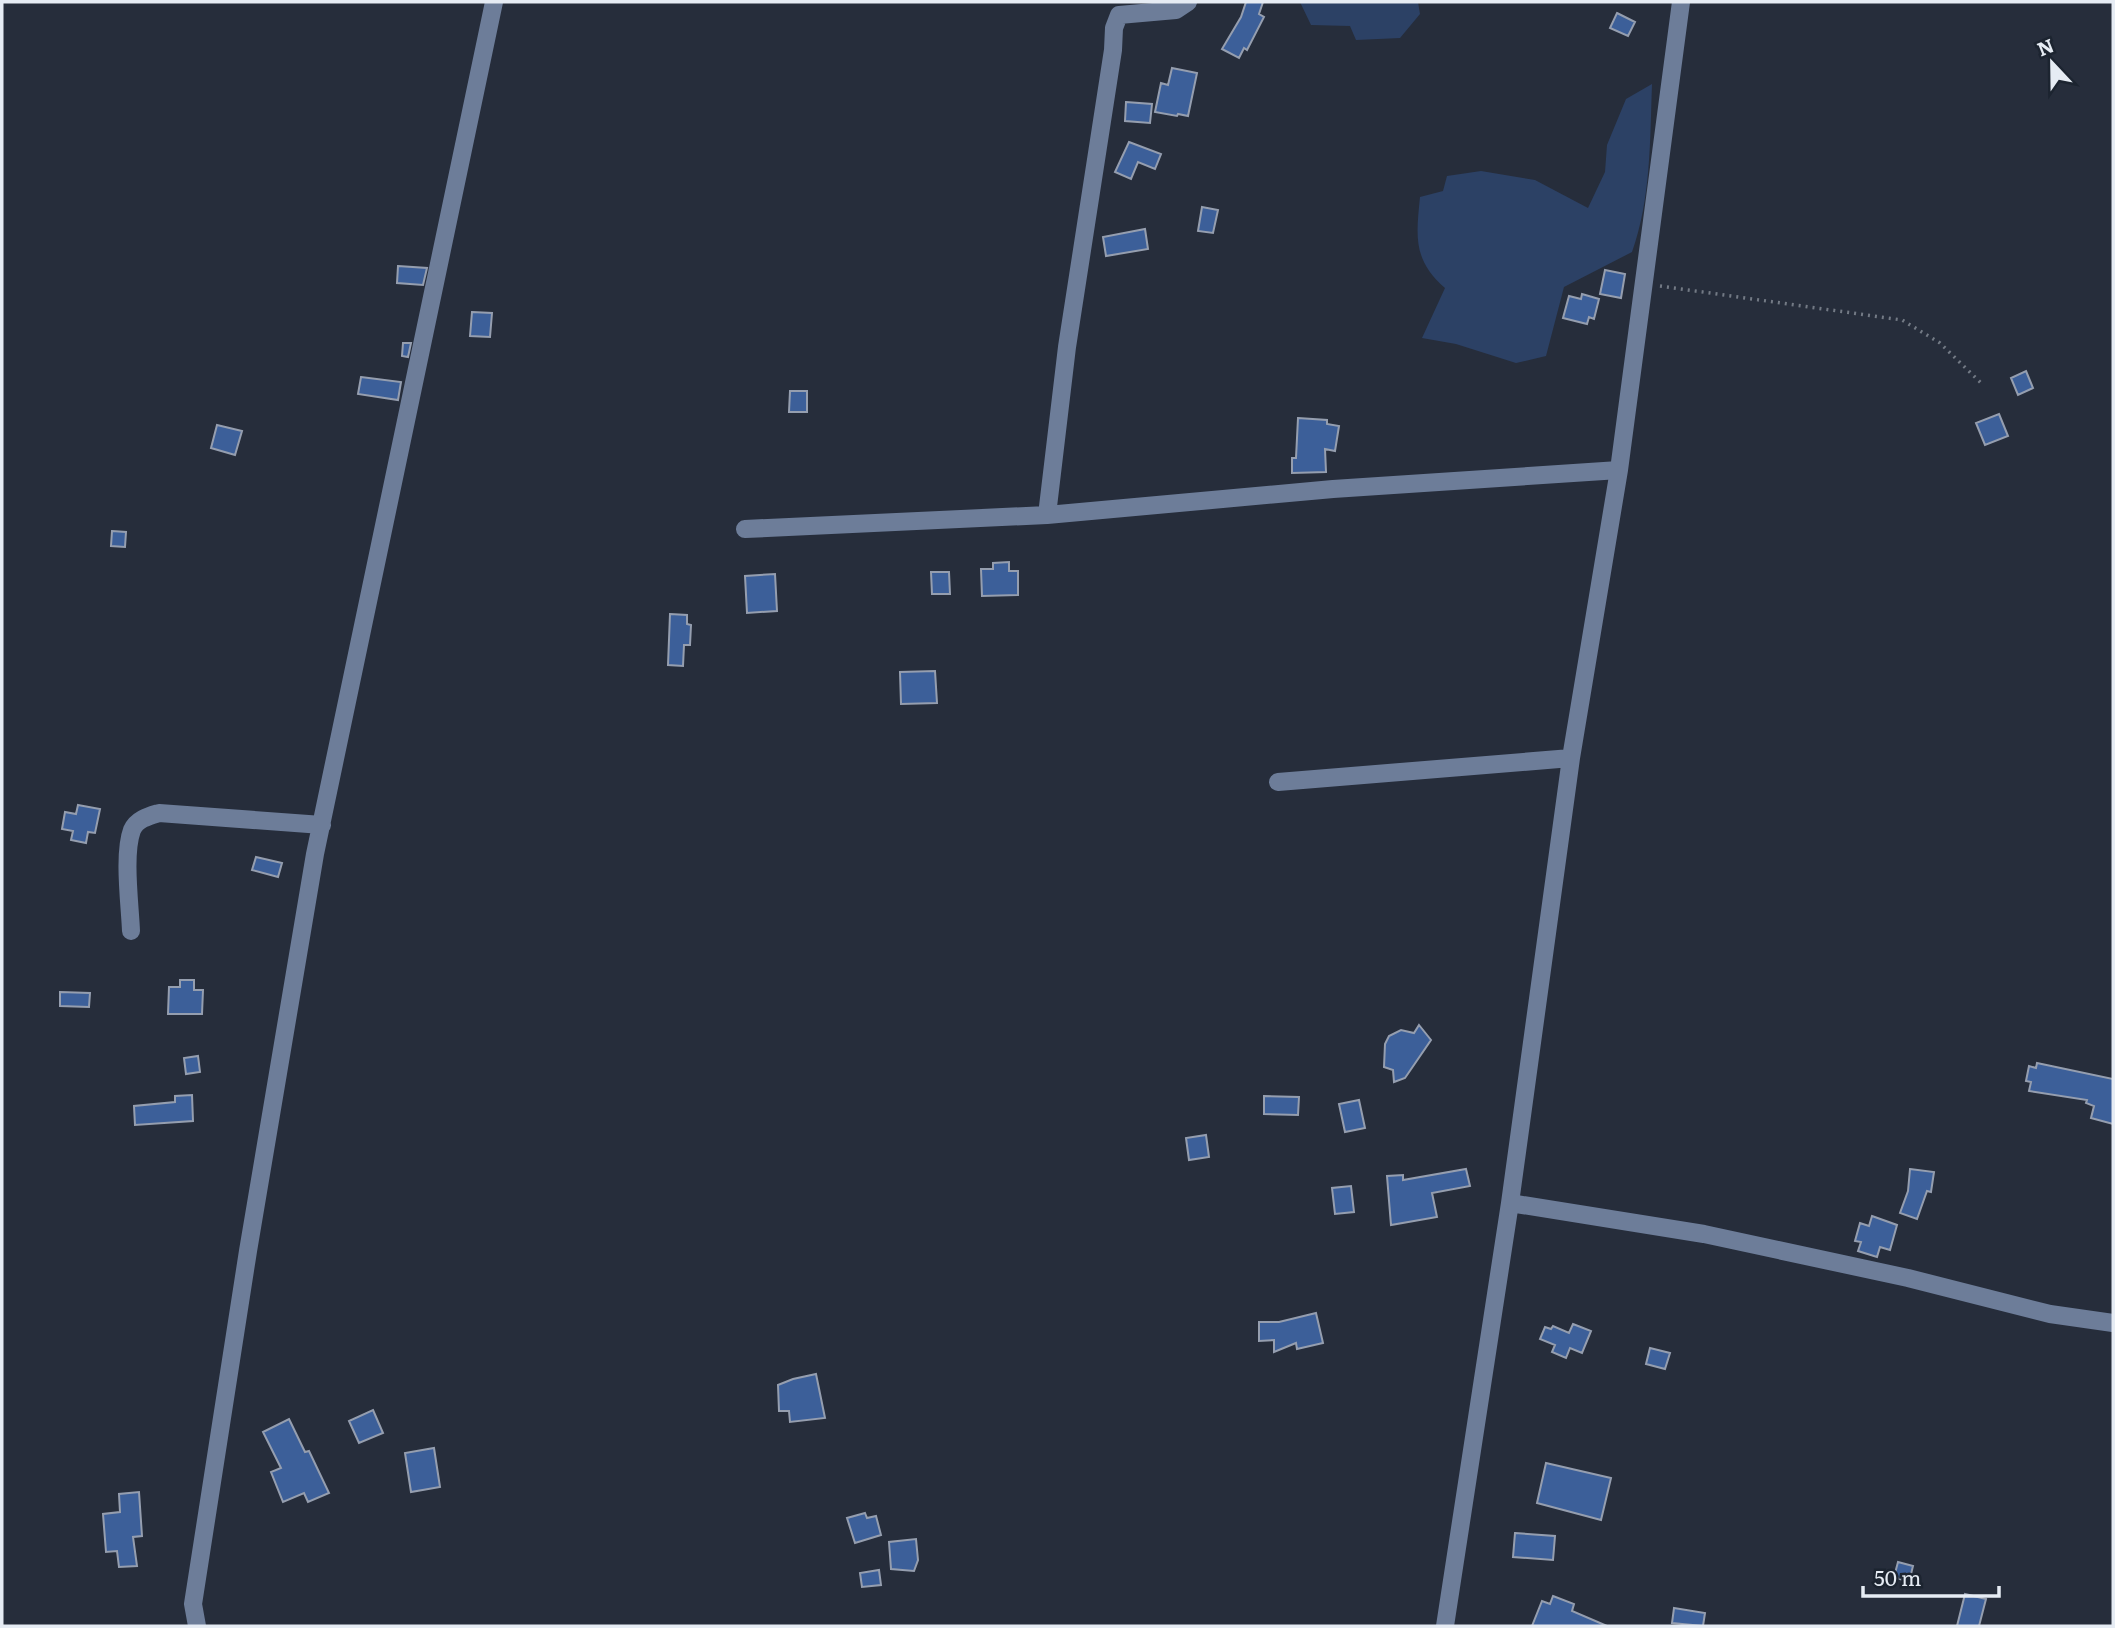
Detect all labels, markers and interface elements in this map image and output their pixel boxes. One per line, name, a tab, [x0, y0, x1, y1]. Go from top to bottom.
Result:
north arrow	[2017, 28, 2087, 98]
text: N	[2033, 30, 2058, 62]
scale bar	[1863, 1554, 2000, 1598]
text: 50 m	[1874, 1561, 1921, 1592]

